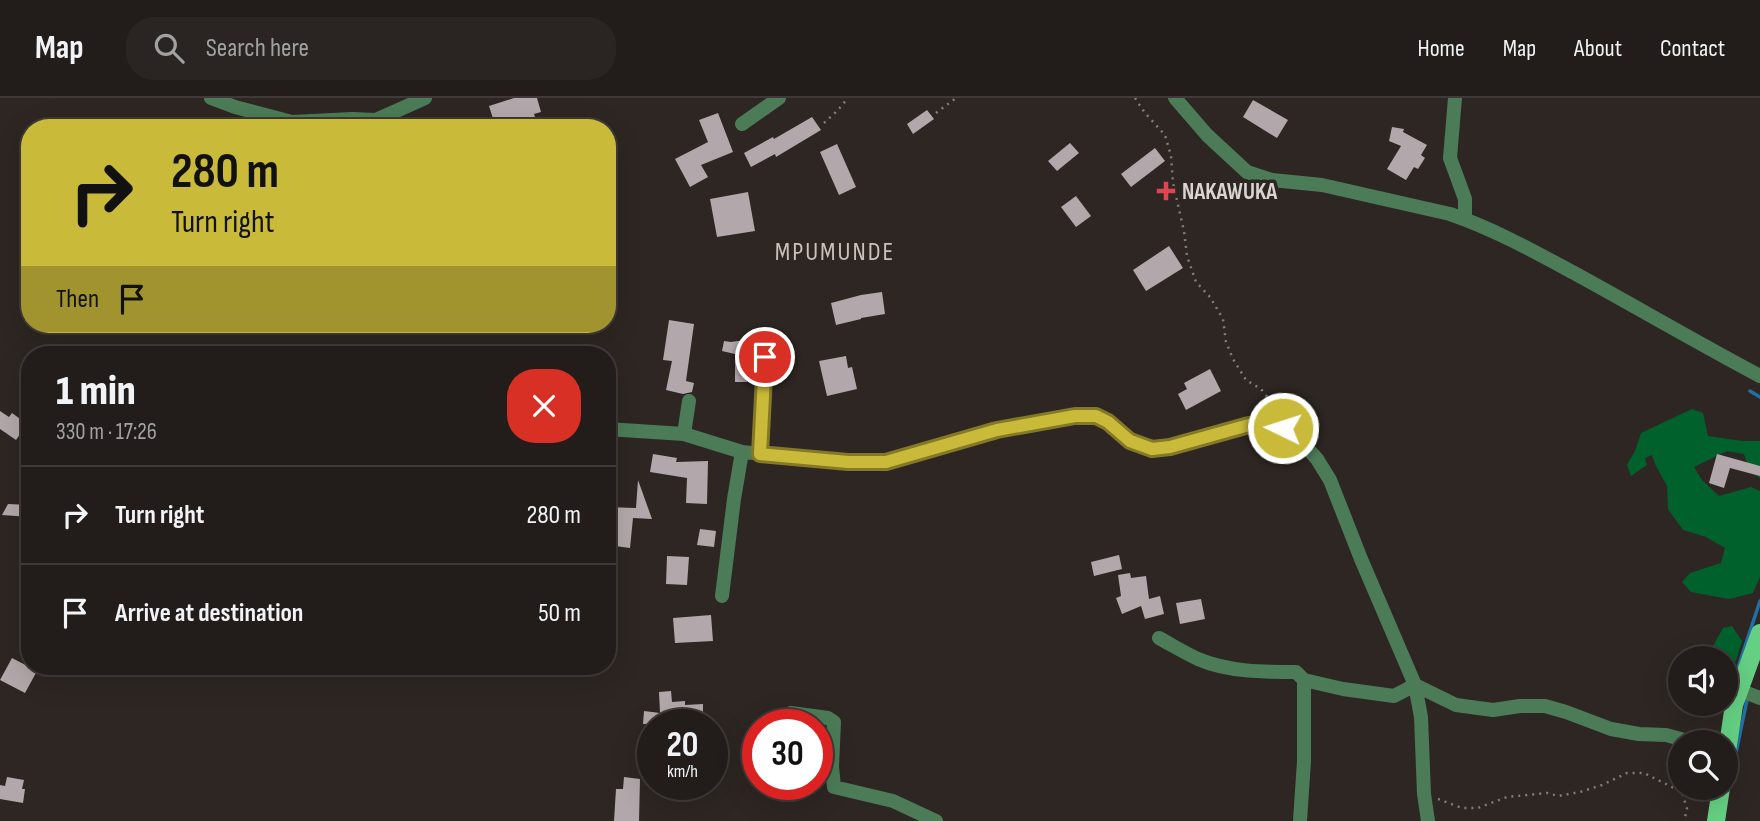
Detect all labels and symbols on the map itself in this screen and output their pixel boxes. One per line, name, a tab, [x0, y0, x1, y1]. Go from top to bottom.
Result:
place label: NAKAWUKA	[1182, 178, 1278, 206]
marker: NAKAWUKA	[1156, 181, 1176, 201]
district label: MPUMUNDE	[775, 237, 895, 268]
pin	[735, 327, 795, 387]
position arrow	[1246, 391, 1320, 465]
speed limit sign: 30	[742, 709, 833, 800]

